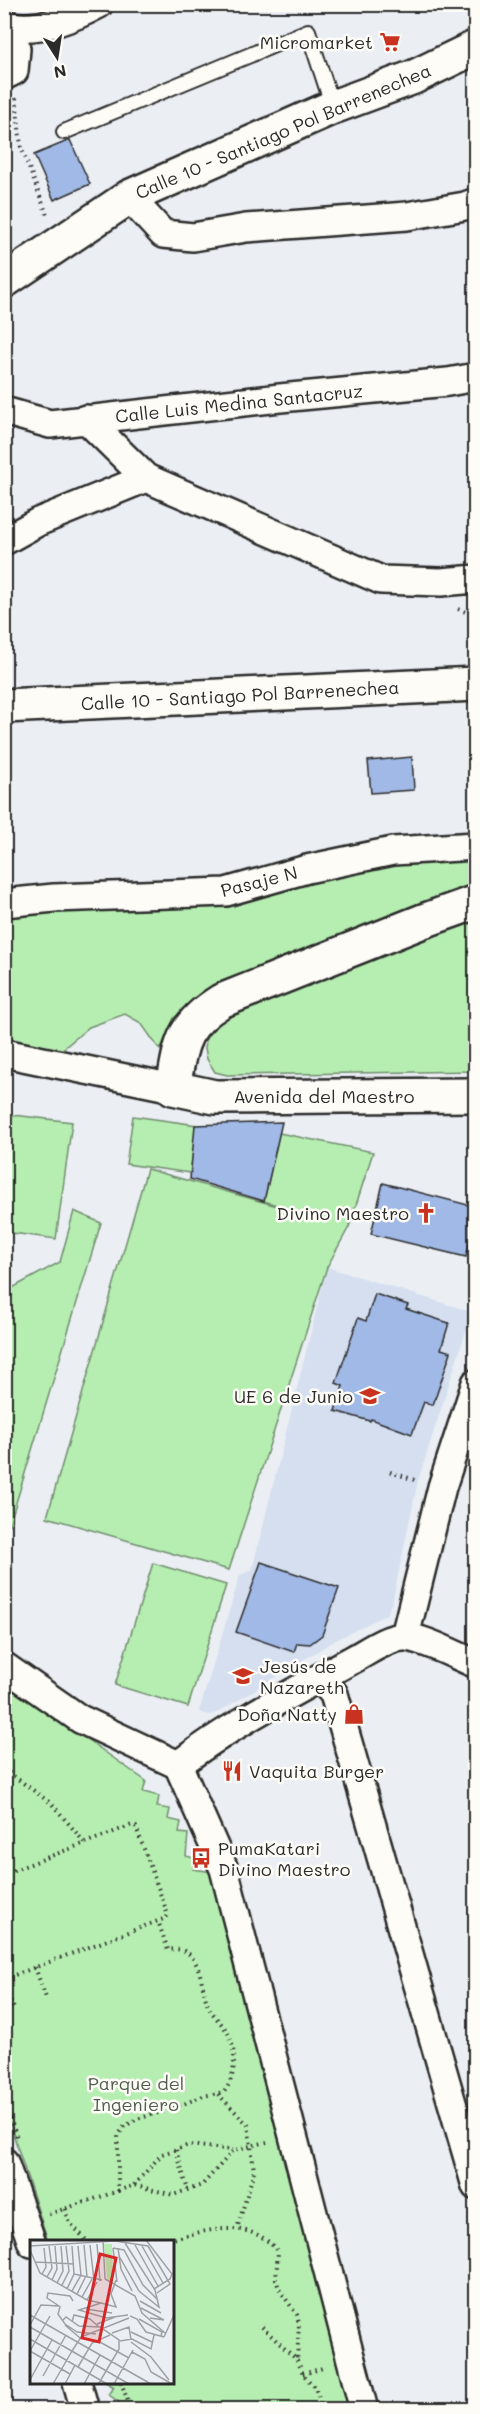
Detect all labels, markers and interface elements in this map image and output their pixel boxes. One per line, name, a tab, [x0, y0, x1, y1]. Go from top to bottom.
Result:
north arrow	[27, 27, 87, 87]
place label: Micromarket	[260, 30, 373, 54]
supermarket icon: Micromarket	[378, 30, 402, 54]
street label: Calle 10 - Santiago Pol Barrenechea	[132, 58, 434, 204]
text: N	[52, 61, 68, 84]
street label: Calle Luis Medina Santacruz	[114, 378, 364, 428]
street label: Calle 10 - Santiago Pol Barrenechea	[80, 675, 400, 715]
street label: Pasaje N	[218, 860, 300, 902]
street label: Avenida del Maestro	[233, 1084, 415, 1108]
place label: Divino Maestro	[277, 1201, 409, 1225]
church icon: Divino Maestro	[414, 1201, 438, 1225]
place label: UE 6 de Junio	[234, 1384, 353, 1408]
school or university icon: UE 6 de Junio	[358, 1384, 382, 1408]
place label: Jesús de Nazareth	[260, 1654, 344, 1699]
school or university icon: Jesús de Nazareth	[231, 1664, 255, 1688]
place label: Doña Natty	[237, 1702, 337, 1726]
shop icon: Doña Natty	[342, 1702, 366, 1726]
restaurant icon: Vaquita Burger	[220, 1759, 244, 1783]
place label: Vaquita Burger	[249, 1759, 384, 1783]
place label: PumaKatari Divino Maestro	[218, 1836, 351, 1881]
bus stop icon: PumaKatari Divino Maestro	[189, 1846, 213, 1870]
park label: Parque del Ingeniero	[88, 2071, 184, 2116]
inset map	[30, 2240, 174, 2384]

